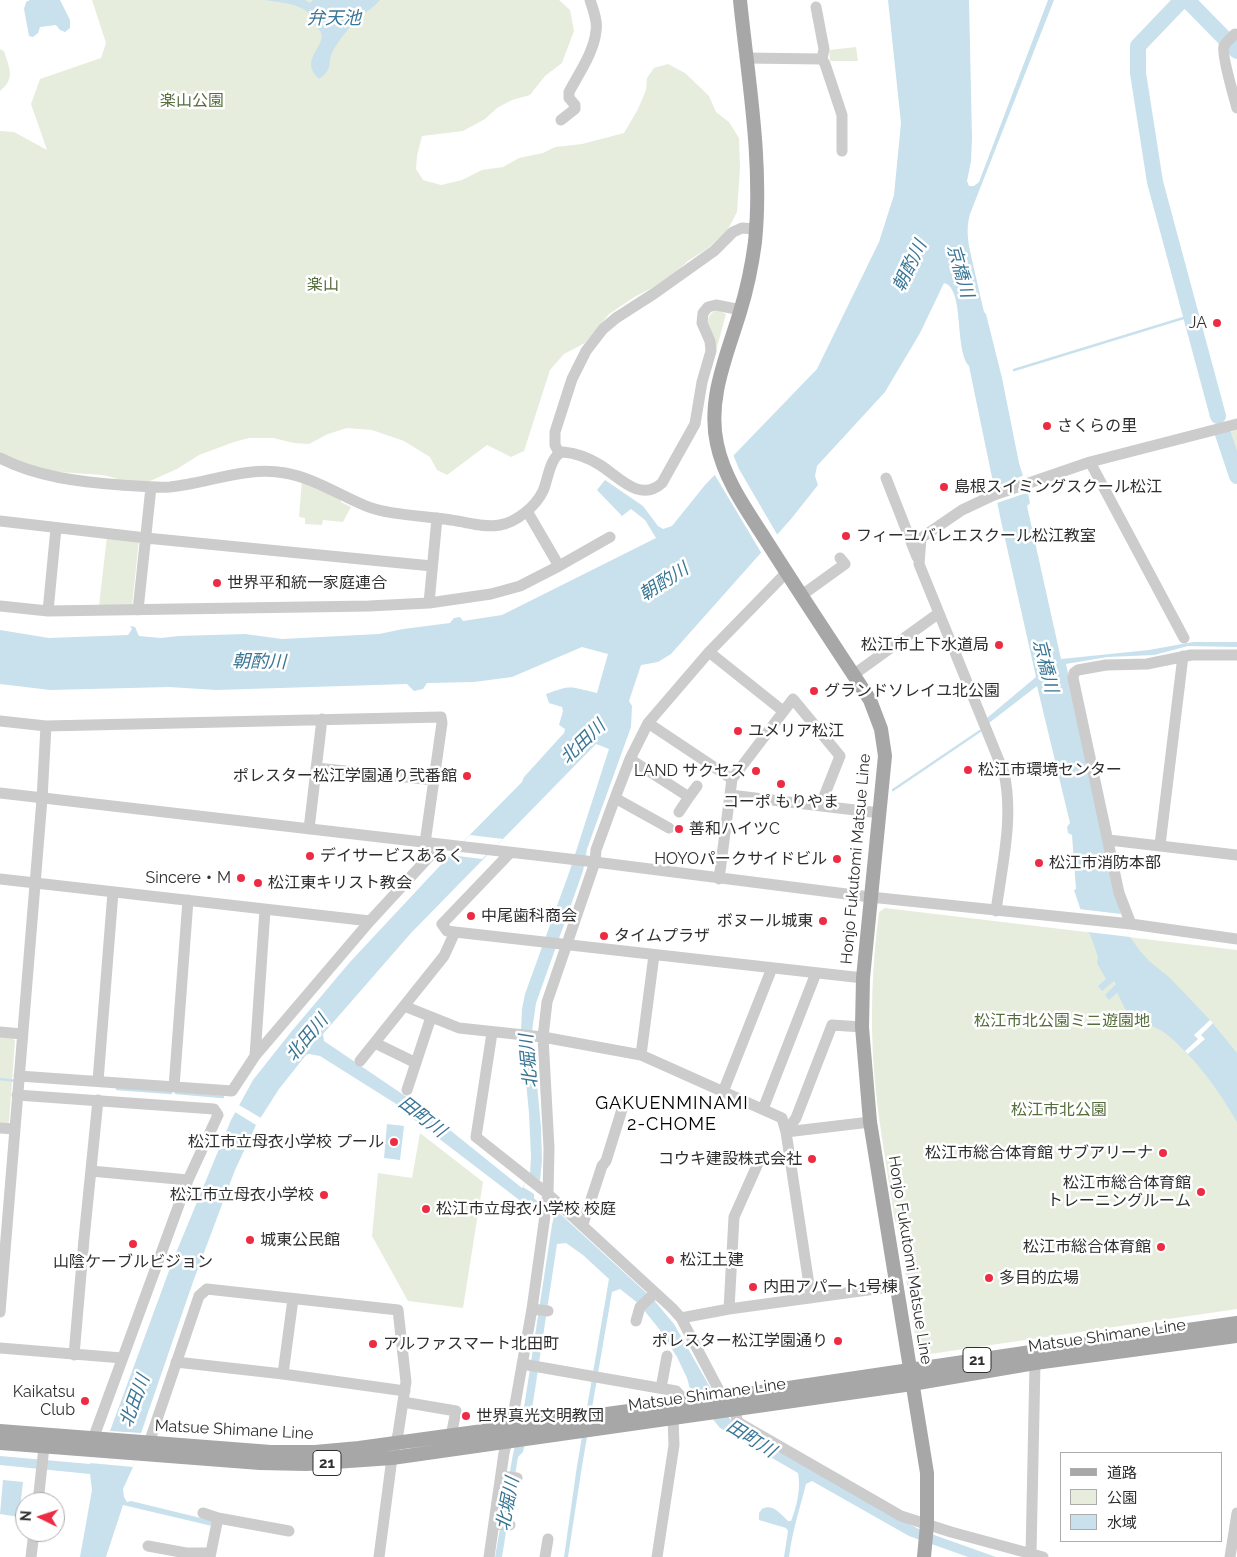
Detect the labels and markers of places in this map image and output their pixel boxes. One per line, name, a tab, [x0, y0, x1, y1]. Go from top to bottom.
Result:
place label: JA	[1189, 313, 1207, 333]
marker: JA	[1211, 317, 1223, 329]
place label: さくらの里	[1057, 416, 1137, 436]
marker: さくらの里	[1041, 420, 1053, 432]
place label: 島根スイミングスクール松江	[954, 477, 1162, 497]
marker: 島根スイミングスクール松江	[938, 481, 950, 493]
place label: フィーユバレエスクール松江教室	[856, 526, 1096, 546]
marker: フィーユバレエスクール松江教室	[840, 530, 852, 542]
place label: 世界平和統一家庭連合	[227, 573, 387, 593]
marker: 世界平和統一家庭連合	[211, 577, 223, 589]
place label: 松江市上下水道局	[861, 635, 989, 655]
marker: 松江市上下水道局	[993, 639, 1005, 651]
place label: グランドソレイユ北公園	[824, 681, 1000, 701]
marker: グランドソレイユ北公園	[808, 685, 820, 697]
place label: ユメリア松江	[748, 721, 844, 741]
marker: ユメリア松江	[732, 725, 744, 737]
place label: 松江市環境センター	[978, 760, 1122, 780]
place label: LAND サクセス	[634, 761, 746, 781]
marker: 松江市環境センター	[962, 764, 974, 776]
marker: LAND サクセス	[750, 765, 762, 777]
place label: ポレスター松江学園通り弐番館	[233, 766, 457, 786]
marker: ポレスター松江学園通り弐番館	[461, 770, 473, 782]
marker: コーポ もりやま	[775, 778, 787, 790]
place label: コーポ もりやま	[723, 792, 839, 812]
place label: 善和ハイツC	[689, 819, 780, 839]
marker: 善和ハイツC	[673, 823, 685, 835]
place label: デイサービスあるく	[320, 846, 464, 866]
place label: HOYOパークサイドビル	[654, 849, 827, 869]
marker: デイサービスあるく	[304, 850, 316, 862]
marker: HOYOパークサイドビル	[831, 853, 843, 865]
place label: 松江市消防本部	[1049, 853, 1161, 873]
marker: 松江市消防本部	[1033, 857, 1045, 869]
place label: Sincere・M	[146, 868, 231, 888]
marker: Sincere・M	[235, 872, 247, 884]
place label: 松江東キリスト教会	[268, 873, 412, 893]
marker: 松江東キリスト教会	[252, 877, 264, 889]
place label: 中尾歯科商会	[481, 906, 577, 926]
marker: 中尾歯科商会	[465, 910, 477, 922]
place label: ボヌール城東	[717, 911, 813, 931]
marker: ボヌール城東	[817, 915, 829, 927]
place label: タイムプラザ	[614, 926, 710, 946]
marker: タイムプラザ	[598, 930, 610, 942]
place label: 松江市立母衣小学校 プール	[188, 1132, 384, 1152]
marker: 松江市立母衣小学校 プール	[388, 1136, 400, 1148]
place label: 松江市総合体育館 サブアリーナ	[925, 1143, 1153, 1163]
marker: 松江市総合体育館 サブアリーナ	[1157, 1147, 1169, 1159]
place label: コウキ建設株式会社	[658, 1149, 802, 1169]
marker: コウキ建設株式会社	[806, 1153, 818, 1165]
place label: 松江市総合体育館 トレーニングルーム	[1047, 1173, 1191, 1211]
place label: 松江市立母衣小学校	[170, 1185, 314, 1205]
marker: 松江市総合体育館 トレーニングルーム	[1195, 1186, 1207, 1198]
marker: 松江市立母衣小学校	[318, 1189, 330, 1201]
place label: 松江市立母衣小学校 校庭	[436, 1199, 616, 1219]
marker: 松江市立母衣小学校 校庭	[420, 1203, 432, 1215]
place label: 城東公民館	[260, 1230, 340, 1250]
marker: 城東公民館	[244, 1234, 256, 1246]
place label: 松江市総合体育館	[1023, 1237, 1151, 1257]
marker: 山陰ケーブルビジョン	[127, 1238, 139, 1250]
marker: 松江市総合体育館	[1155, 1241, 1167, 1253]
place label: 松江土建	[680, 1250, 744, 1270]
place label: 山陰ケーブルビジョン	[53, 1252, 213, 1272]
marker: 松江土建	[664, 1254, 676, 1266]
place label: 多目的広場	[999, 1268, 1079, 1288]
marker: 多目的広場	[983, 1272, 995, 1284]
place label: 内田アパート1号棟	[763, 1277, 898, 1297]
marker: 内田アパート1号棟	[747, 1281, 759, 1293]
place label: ポレスター松江学園通り	[652, 1331, 828, 1351]
place label: アルファスマート北田町	[383, 1334, 559, 1354]
marker: ポレスター松江学園通り	[832, 1335, 844, 1347]
marker: アルファスマート北田町	[367, 1338, 379, 1350]
place label: Kaikatsu Club	[13, 1382, 75, 1420]
marker: Kaikatsu Club	[79, 1395, 91, 1407]
place label: 世界真光文明教団	[476, 1406, 604, 1426]
marker: 世界真光文明教団	[460, 1410, 472, 1422]

